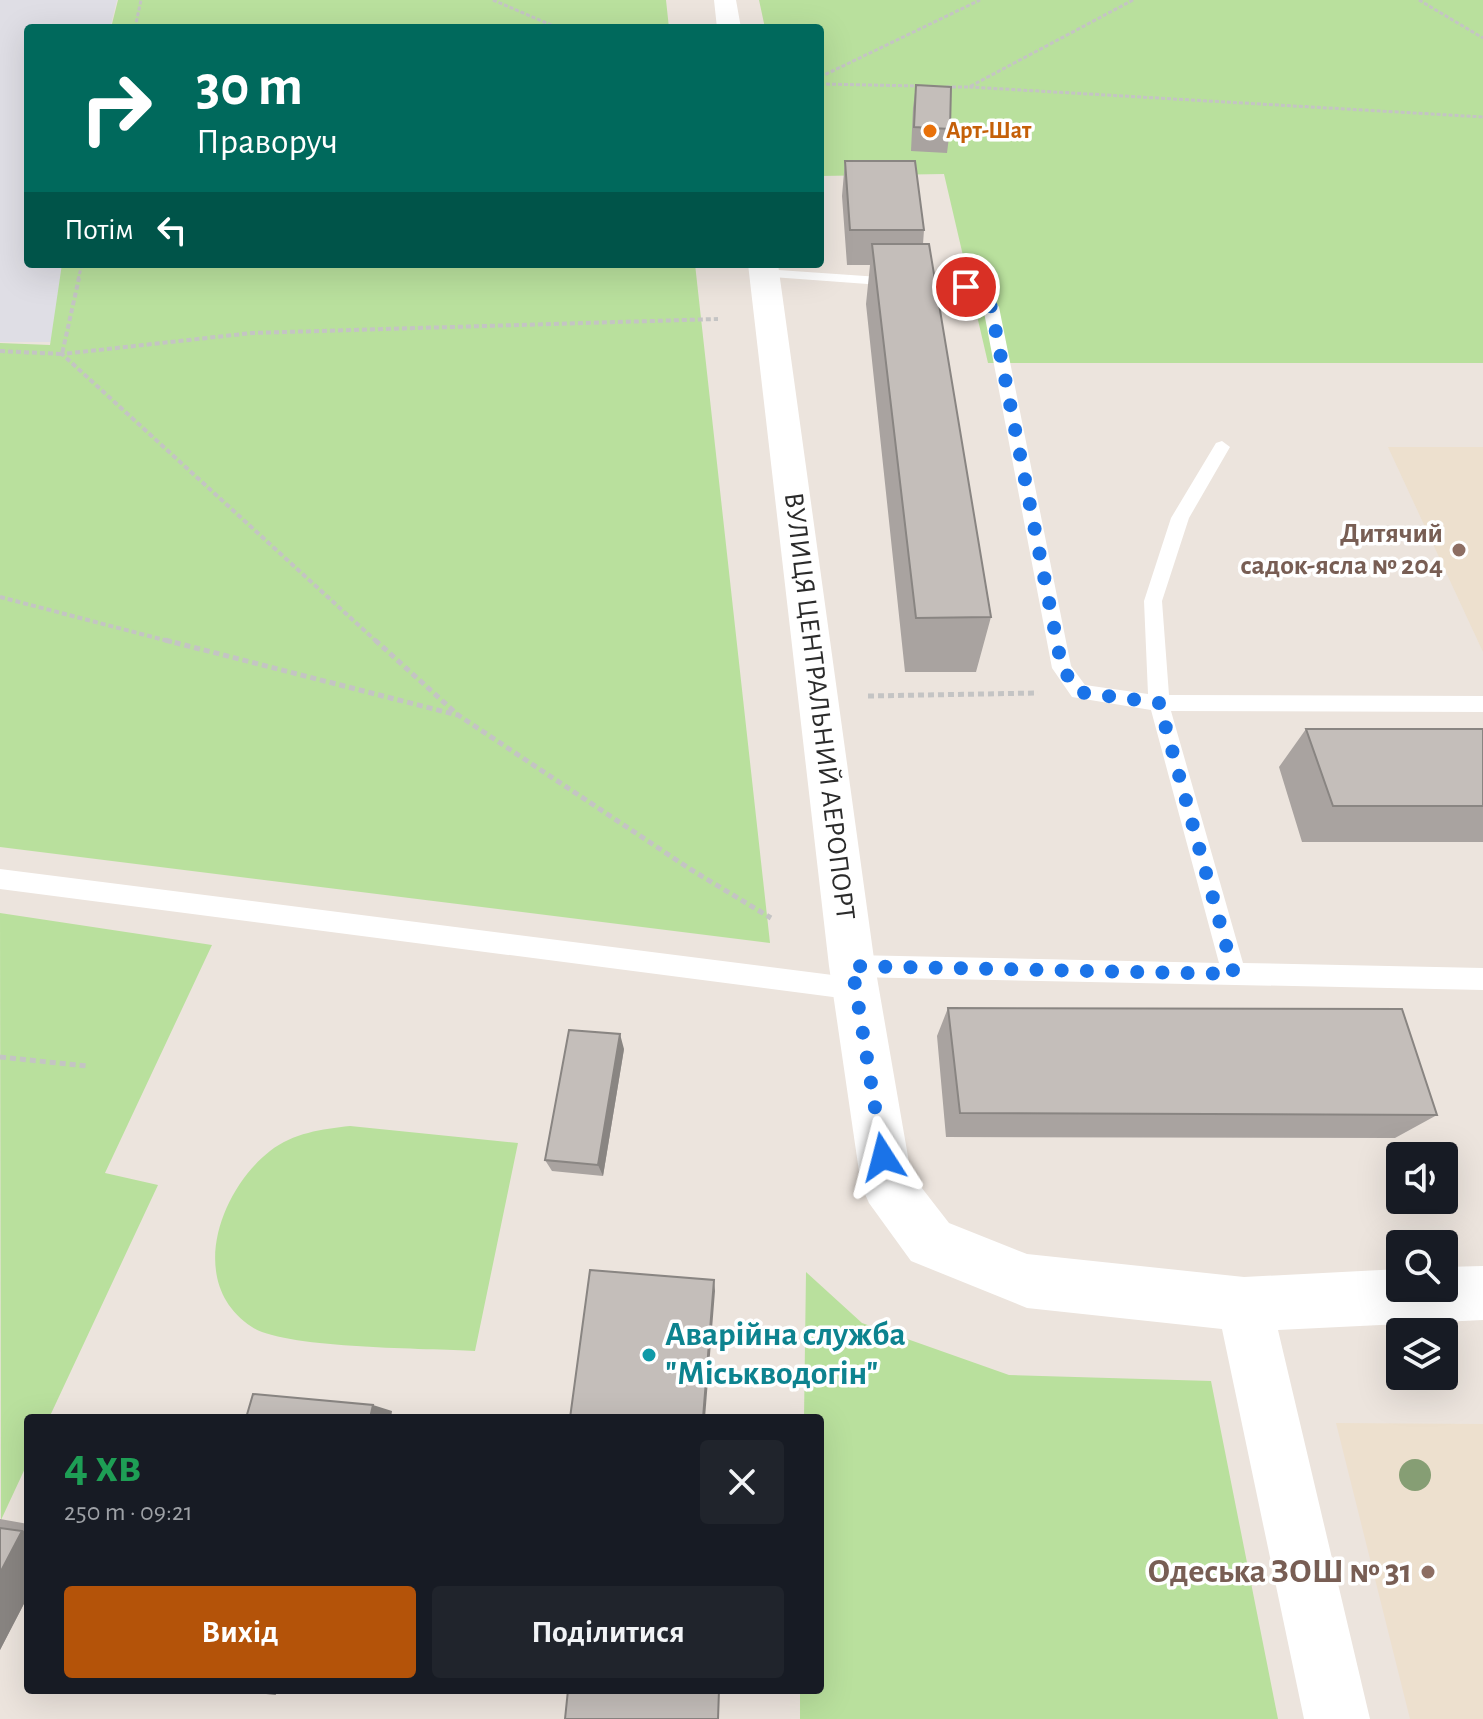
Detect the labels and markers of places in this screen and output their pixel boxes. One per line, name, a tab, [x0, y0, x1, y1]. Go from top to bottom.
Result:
place label: Арт-Шат	[946, 119, 1032, 143]
marker: Арт-Шат	[921, 122, 939, 140]
pin	[932, 253, 1000, 321]
place label: Дитячий садок-ясла № 204	[1241, 520, 1443, 580]
marker: Дитячий садок-ясла № 204	[1450, 541, 1468, 559]
place label: Аварійна служба "Міськводогін"	[665, 1318, 906, 1391]
marker: Аварійна служба "Міськводогін"	[640, 1346, 658, 1364]
place label: Одеська ЗОШ № 31	[1148, 1555, 1412, 1589]
marker: Одеська ЗОШ № 31	[1419, 1563, 1437, 1581]

